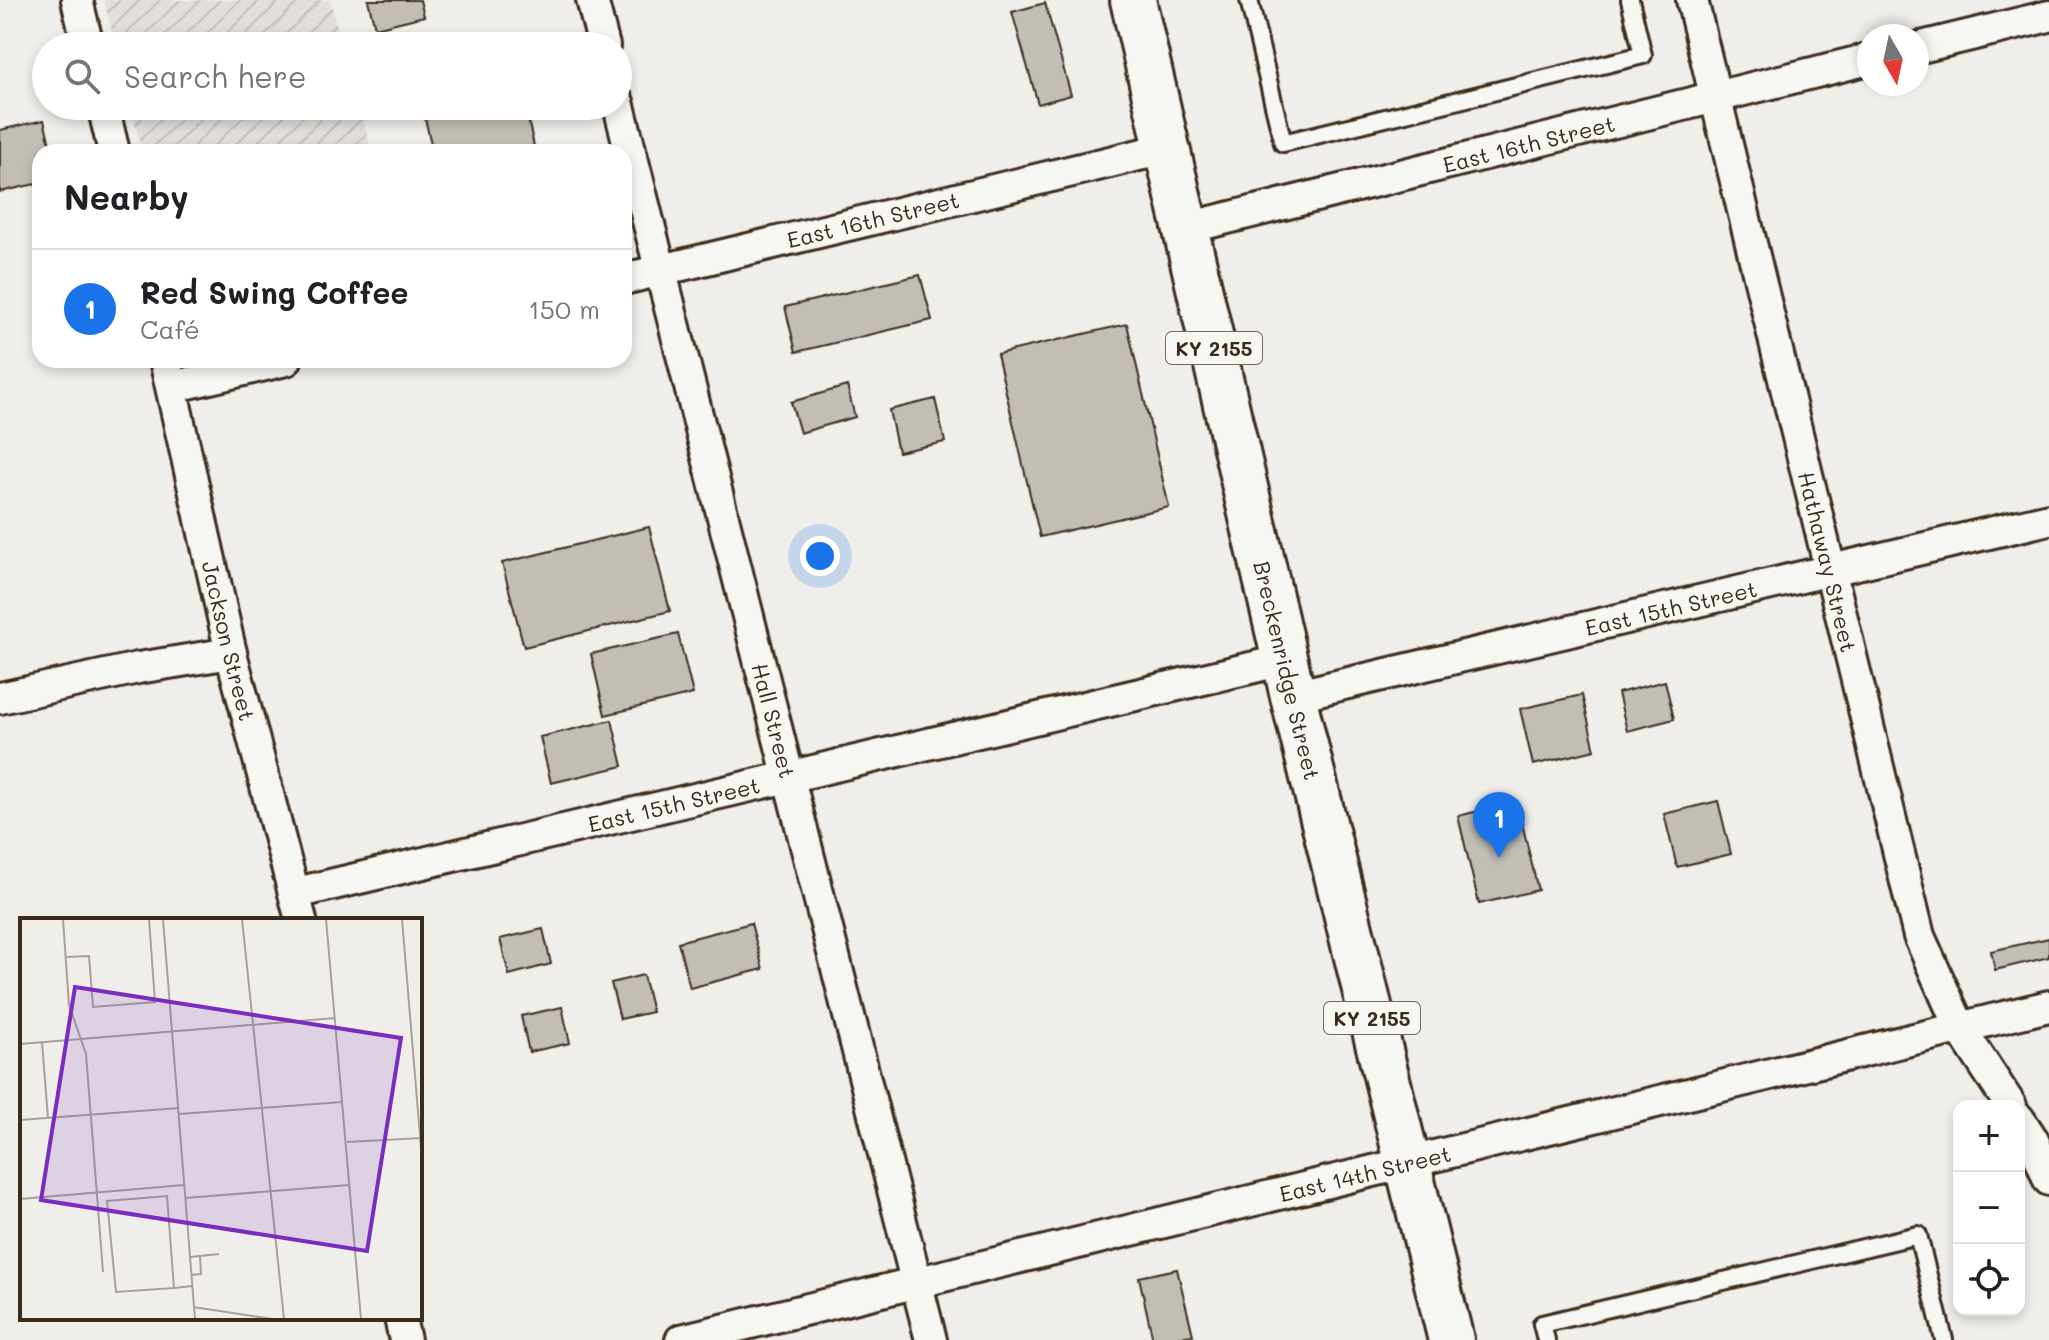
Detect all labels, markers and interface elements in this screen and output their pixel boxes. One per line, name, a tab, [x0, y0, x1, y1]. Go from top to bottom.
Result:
north arrow	[1857, 24, 1929, 96]
search box	[32, 32, 632, 120]
icon: search	[60, 54, 104, 98]
text: Search here	[124, 56, 307, 96]
street label: East 16th Street	[1440, 108, 1618, 179]
text: Nearby	[64, 174, 189, 219]
street label: East 16th Street	[784, 184, 962, 254]
text: Red Swing Coffee	[140, 272, 408, 312]
text: 1	[84, 292, 96, 326]
text: 150 m	[528, 292, 600, 326]
text: Café	[140, 312, 200, 346]
road number: KY 2155	[1166, 332, 1262, 364]
street label: Hathaway Street	[1792, 469, 1864, 655]
your location	[800, 536, 840, 576]
street label: Jackson Street	[196, 558, 263, 724]
street label: Breckenridge Street	[1248, 558, 1328, 783]
street label: East 15th Street	[1582, 573, 1760, 642]
street label: Hall Street	[746, 660, 803, 781]
street label: East 15th Street	[585, 770, 762, 838]
pin: 1	[1473, 792, 1525, 858]
inset map	[20, 918, 422, 1320]
road number: KY 2155	[1324, 1002, 1420, 1034]
map controls	[1953, 1100, 2025, 1316]
button: +	[1953, 1100, 2025, 1172]
street label: East 14th Street	[1276, 1138, 1454, 1208]
button: −	[1953, 1172, 2025, 1244]
button: locate	[1953, 1244, 2025, 1316]

